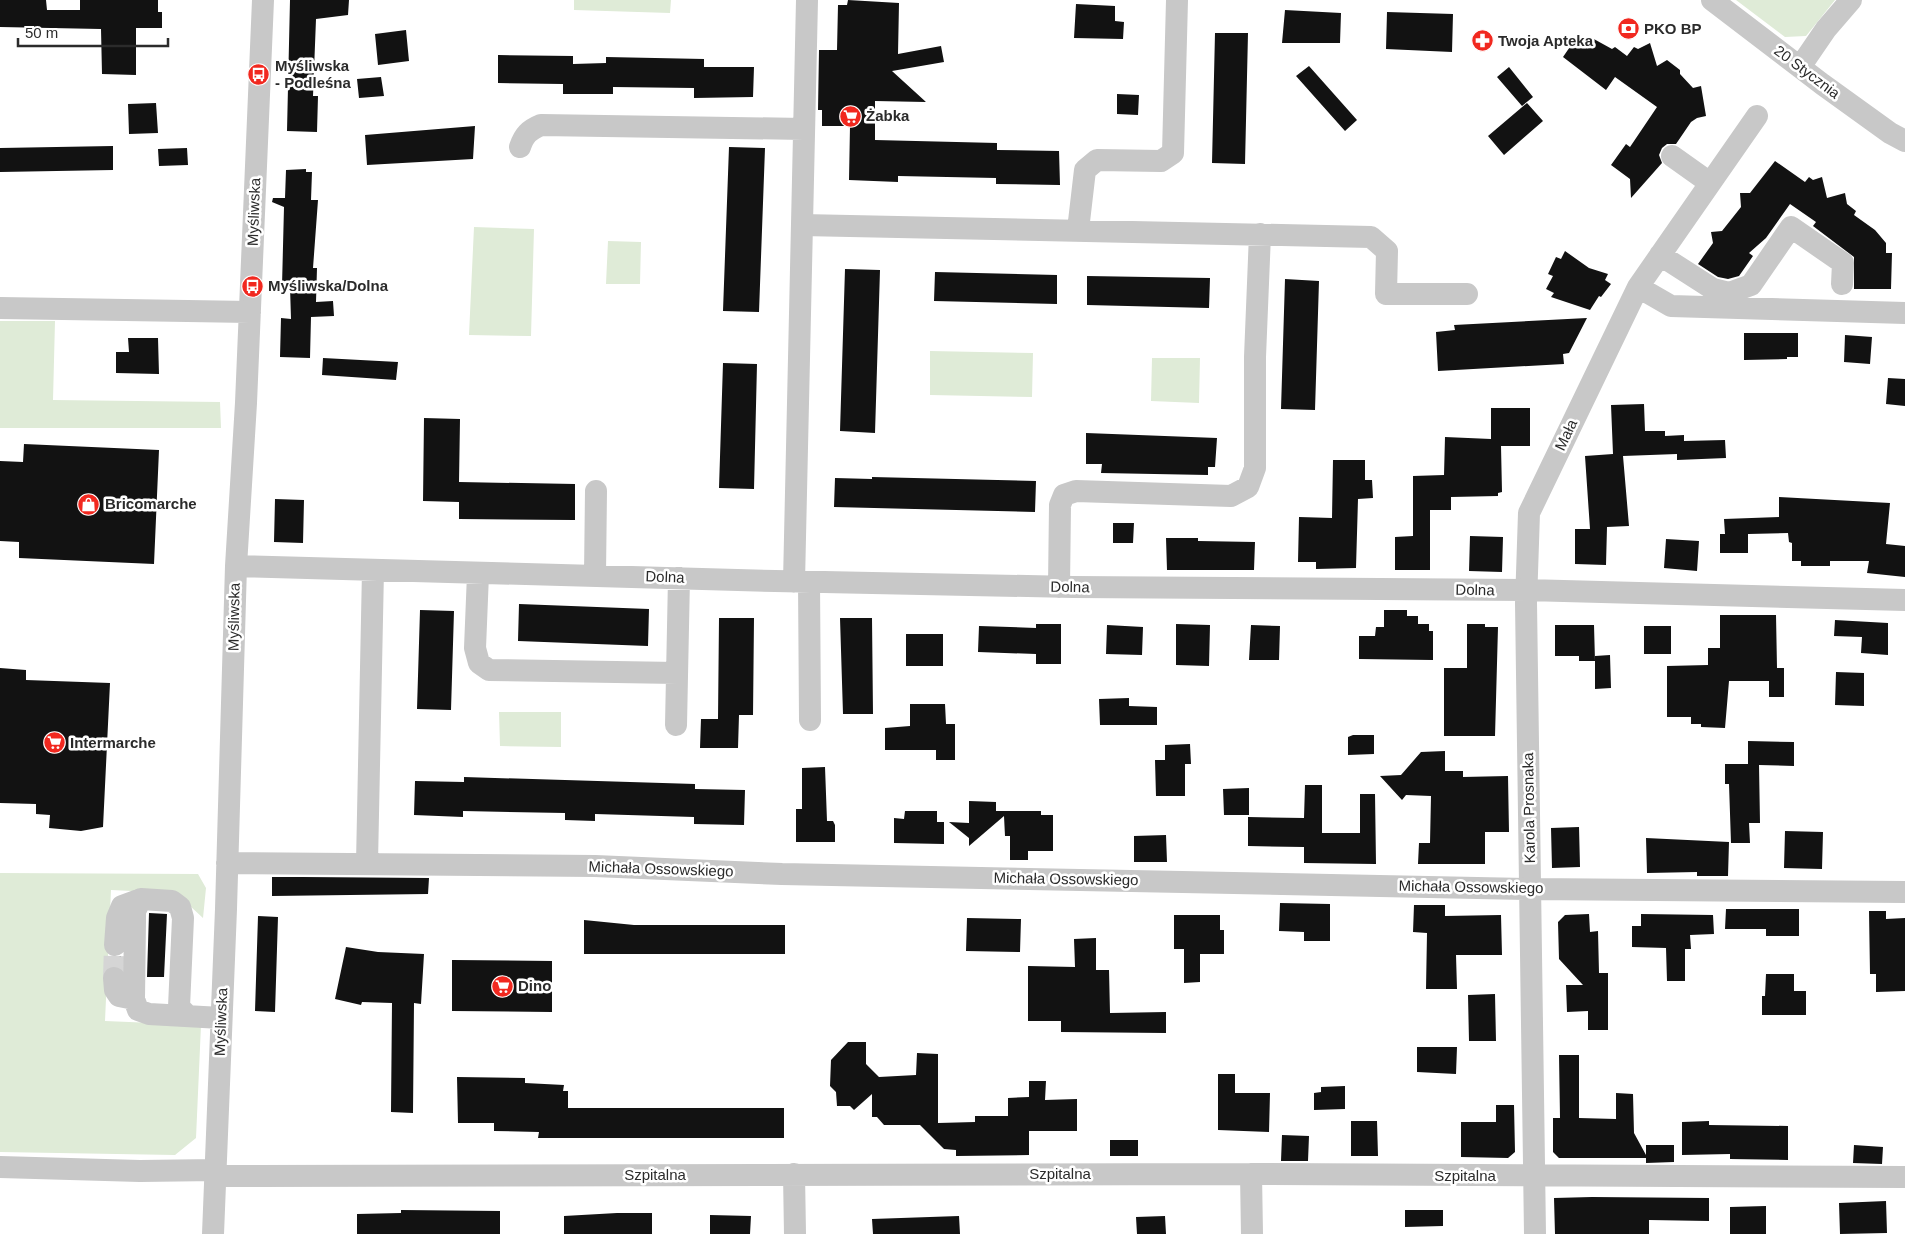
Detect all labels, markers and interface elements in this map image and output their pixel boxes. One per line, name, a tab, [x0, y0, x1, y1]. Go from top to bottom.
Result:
scale bar	[18, 15, 168, 47]
bank icon: PKO BP	[1616, 17, 1640, 41]
place label: PKO BP	[1644, 20, 1702, 37]
text: 50 m	[25, 24, 58, 41]
pharmacy icon: Twoja Apteka	[1470, 29, 1494, 53]
place label: Twoja Apteka	[1498, 32, 1594, 49]
street label: 20 Stycznia	[1771, 41, 1844, 102]
place label: Myśliwska - Podleśna	[275, 57, 352, 91]
bus stop icon: Myśliwska - Podleśna	[247, 63, 271, 87]
supermarket icon: Żabka	[838, 104, 862, 128]
place label: Żabka	[866, 107, 910, 124]
street label: Myśliwska	[244, 177, 263, 246]
bus stop icon: Myśliwska/Dolna	[240, 274, 264, 298]
place label: Myśliwska/Dolna	[268, 277, 389, 294]
street label: Mała	[1551, 416, 1580, 453]
shop icon: Bricomarche	[77, 492, 101, 516]
place label: Bricomarche	[105, 495, 197, 512]
street label: Dolna	[645, 567, 686, 586]
street label: Dolna	[1050, 578, 1090, 595]
street label: Dolna	[1455, 581, 1495, 598]
street label: Myśliwska	[224, 582, 243, 651]
supermarket icon: Intermarche	[42, 731, 66, 755]
place label: Intermarche	[70, 734, 156, 751]
street label: Karola Prosnaka	[1519, 752, 1538, 864]
street label: Michała Ossowskiego	[588, 857, 734, 880]
street label: Michała Ossowskiego	[993, 869, 1139, 888]
street label: Michała Ossowskiego	[1398, 877, 1544, 896]
supermarket icon: Dino	[490, 974, 514, 998]
place label: Dino	[518, 977, 551, 994]
street label: Myśliwska	[211, 987, 230, 1056]
street label: Szpitalna	[1029, 1165, 1092, 1182]
street label: Szpitalna	[624, 1166, 687, 1183]
street label: Szpitalna	[1434, 1167, 1497, 1184]

